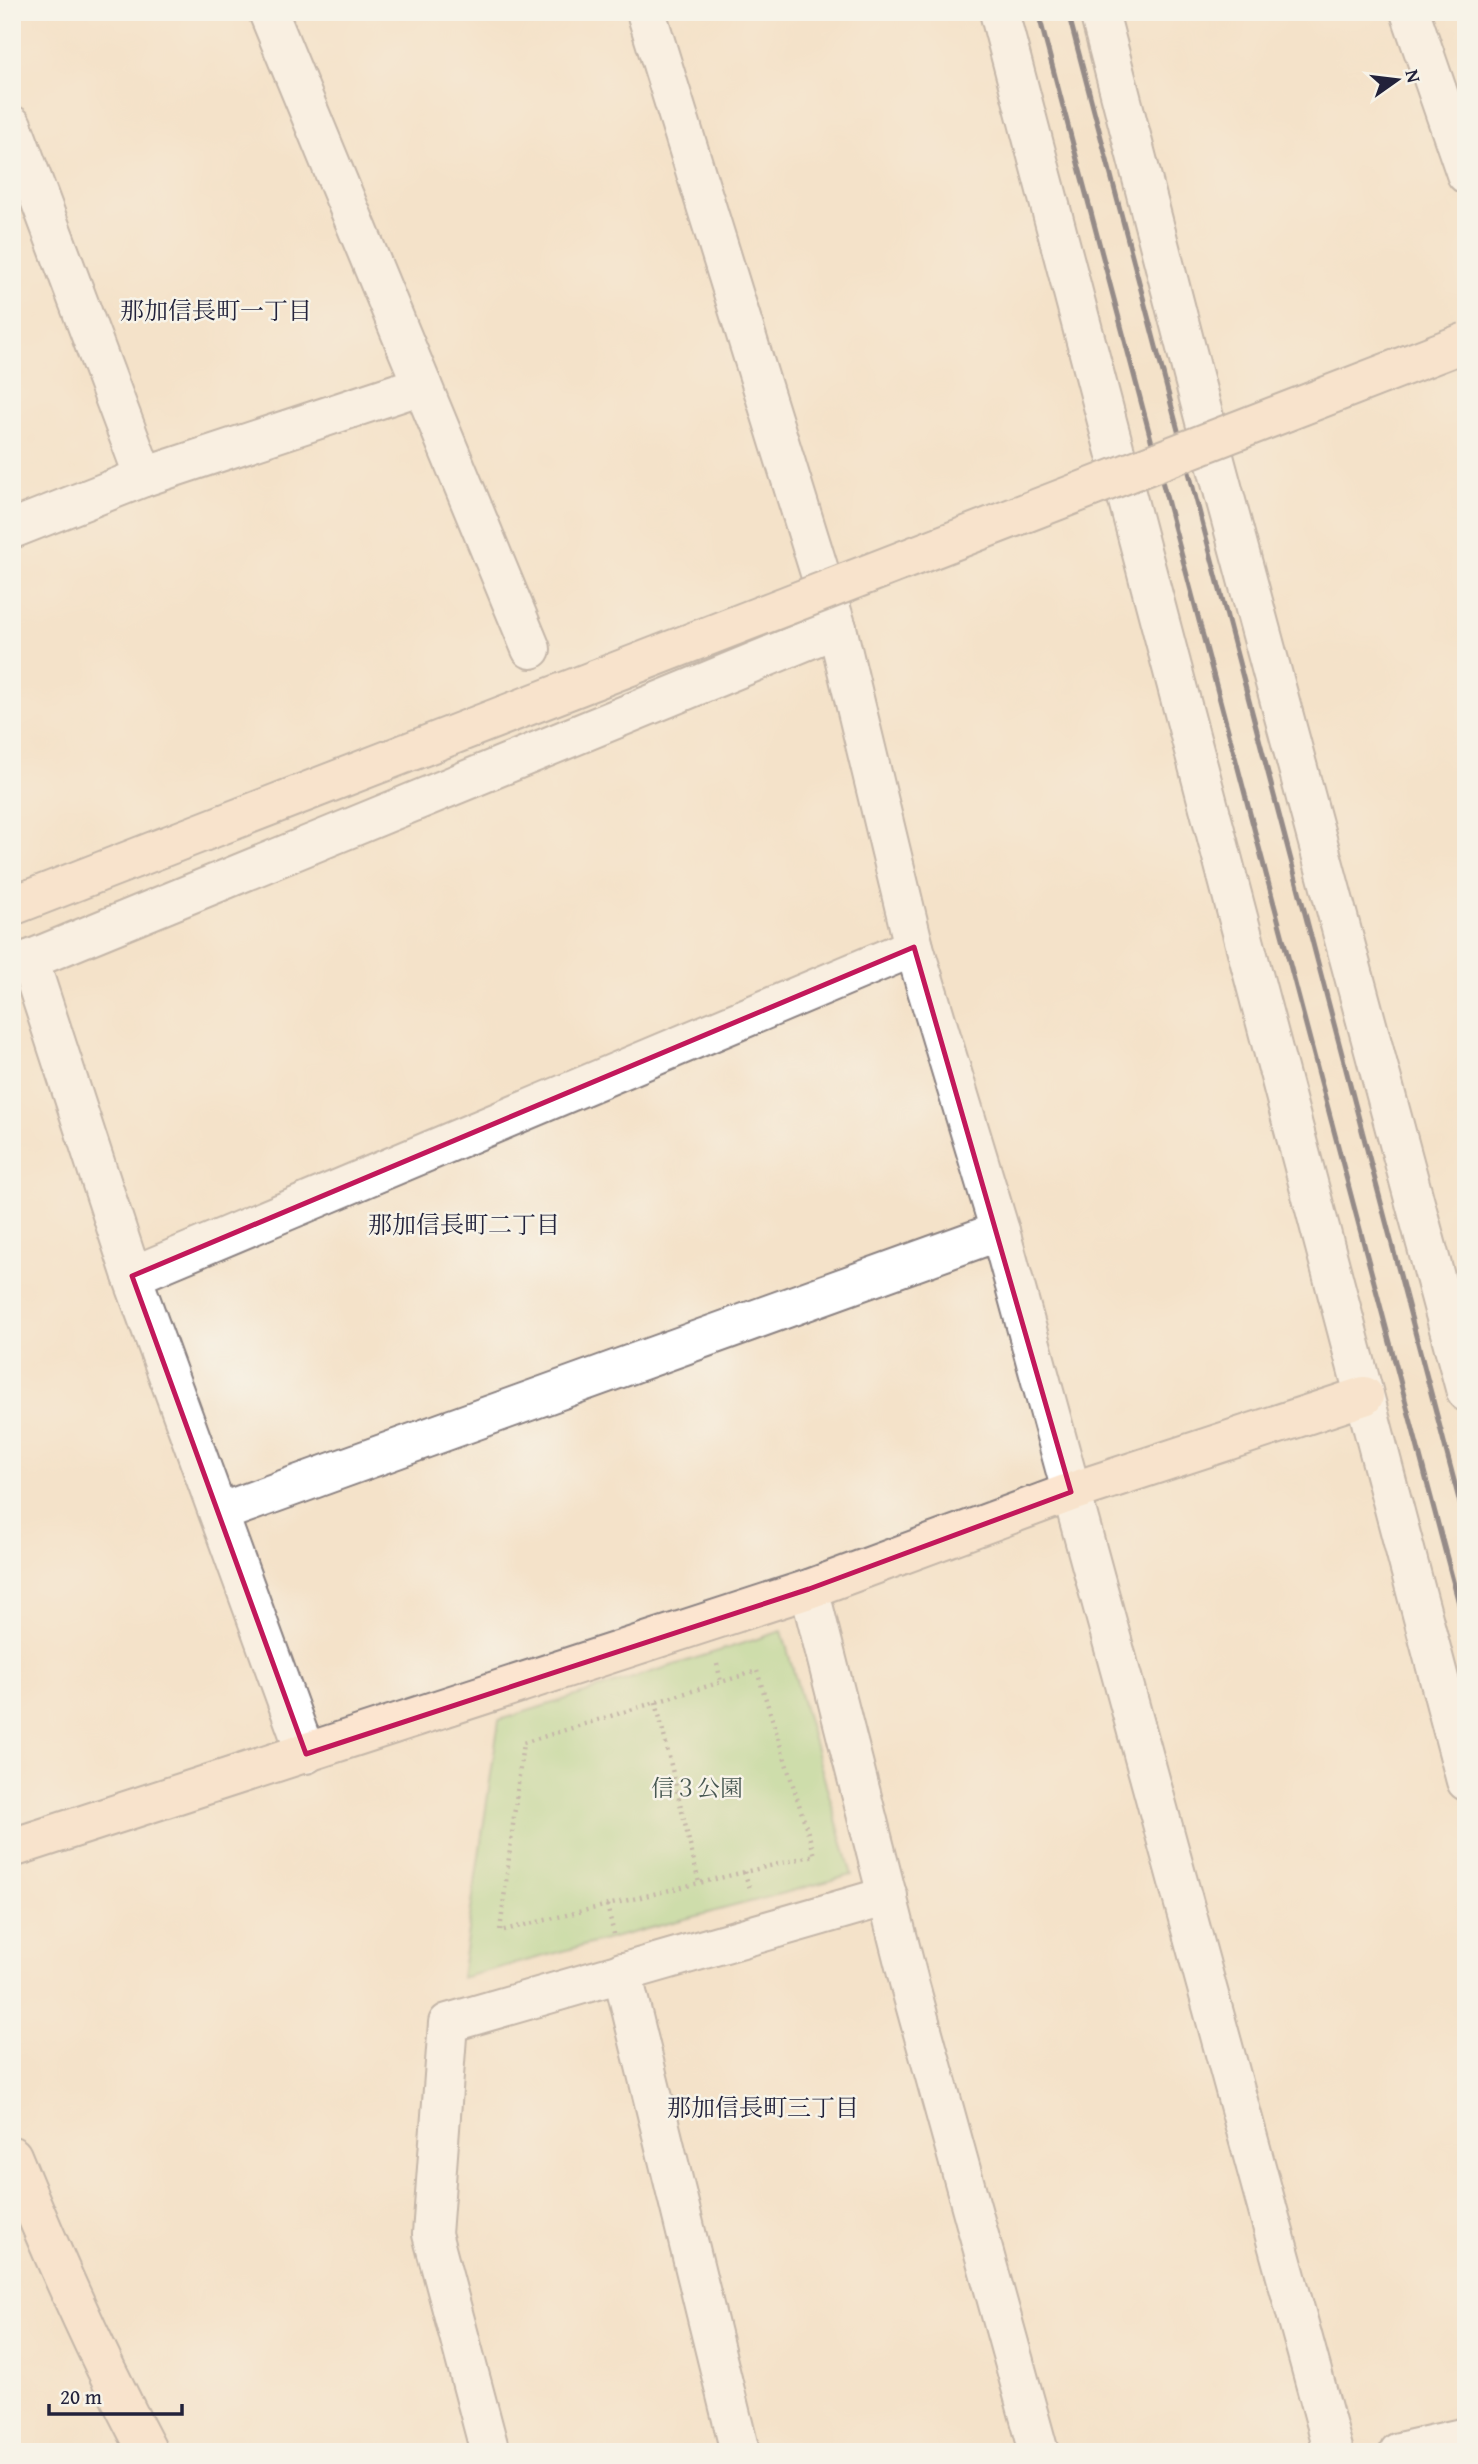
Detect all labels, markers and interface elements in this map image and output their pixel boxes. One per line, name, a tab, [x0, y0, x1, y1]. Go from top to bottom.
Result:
north arrow	[1362, 46, 1432, 116]
text: N	[1398, 66, 1429, 86]
district label: 那加信長町一丁目	[120, 293, 312, 328]
district label: 那加信長町二丁目	[368, 1207, 560, 1242]
park label: 信３公園	[651, 1771, 743, 1804]
district label: 那加信長町三丁目	[667, 2090, 859, 2125]
scale bar	[49, 2373, 182, 2417]
text: 20 m	[60, 2381, 102, 2412]

